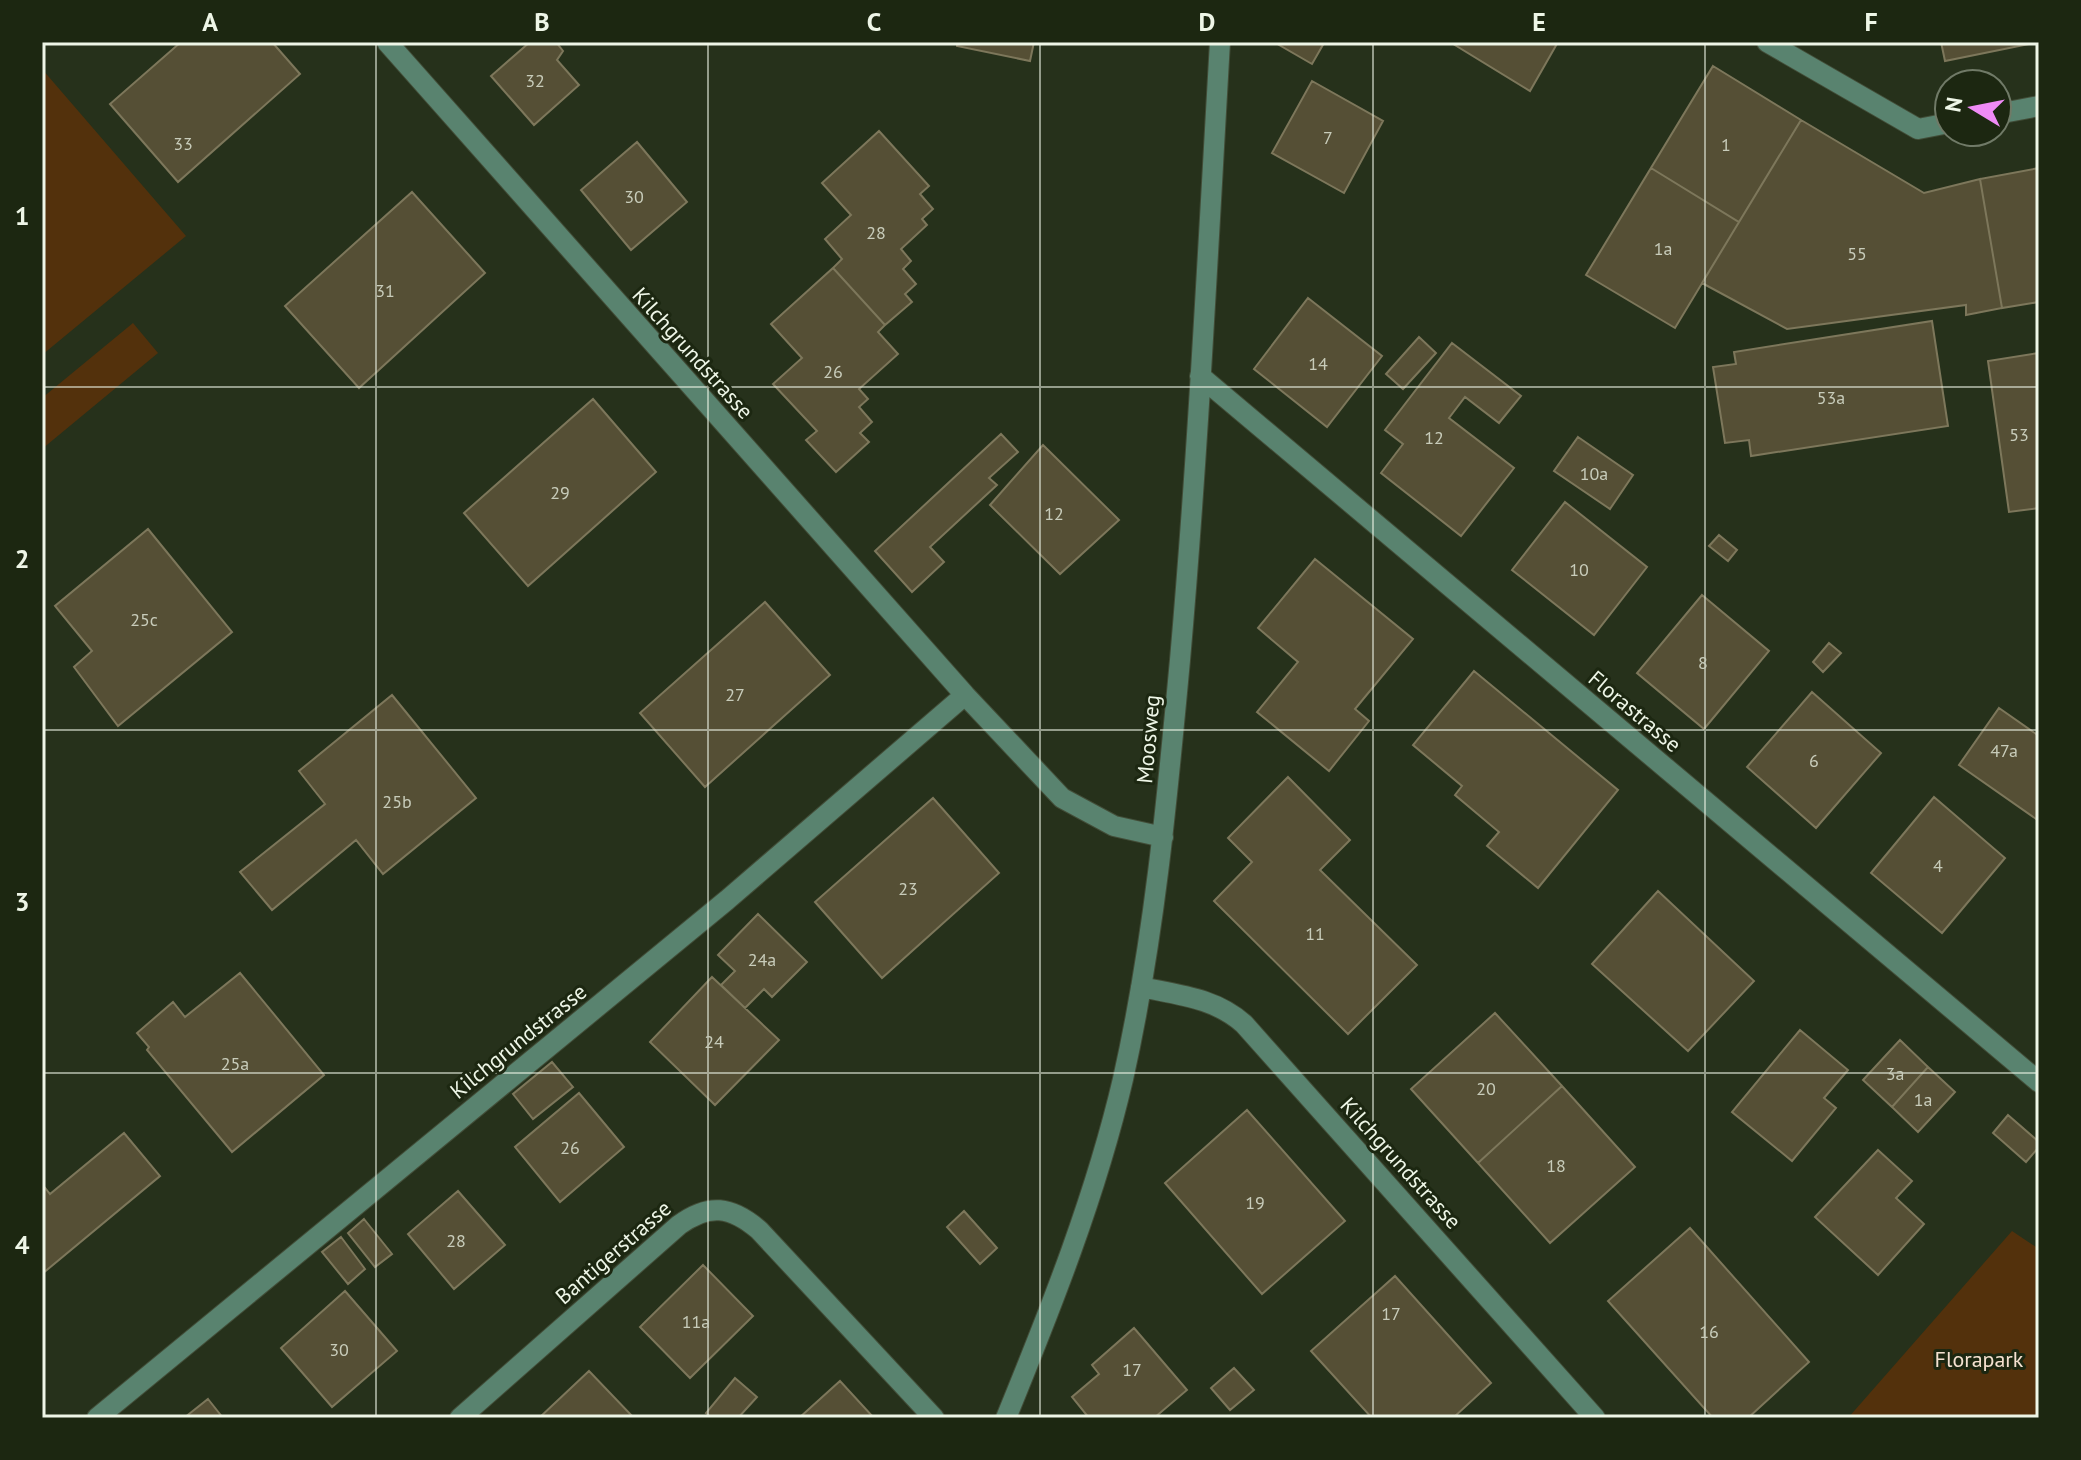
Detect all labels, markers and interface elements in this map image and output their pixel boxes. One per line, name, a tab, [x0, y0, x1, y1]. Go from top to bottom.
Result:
text: A	[202, 5, 218, 38]
text: B	[534, 5, 550, 38]
text: C	[867, 5, 881, 38]
text: D	[1199, 5, 1215, 38]
text: E	[1532, 5, 1546, 38]
text: F	[1864, 5, 1878, 38]
north arrow	[1933, 68, 2013, 148]
house number: 32	[525, 69, 545, 92]
text: N	[1938, 95, 1968, 114]
house number: 7	[1323, 126, 1333, 149]
house number: 33	[173, 132, 193, 155]
house number: 1	[1721, 133, 1731, 156]
house number: 30	[624, 185, 644, 208]
text: 1	[15, 199, 29, 232]
house number: 28	[866, 221, 886, 244]
house number: 1a	[1654, 237, 1672, 260]
house number: 55	[1847, 242, 1867, 265]
house number: 31	[375, 279, 395, 302]
street label: Kilchgrundstrasse	[627, 281, 759, 425]
house number: 14	[1308, 352, 1328, 375]
house number: 26	[823, 360, 843, 383]
house number: 53a	[1817, 386, 1845, 409]
house number: 53	[2009, 423, 2029, 446]
house number: 12	[1424, 426, 1444, 449]
house number: 10a	[1580, 462, 1608, 485]
house number: 29	[550, 481, 570, 504]
house number: 12	[1044, 502, 1064, 525]
text: 2	[15, 542, 29, 575]
house number: 10	[1569, 558, 1589, 581]
house number: 25c	[130, 608, 158, 631]
house number: 8	[1698, 651, 1708, 674]
street label: Florastrasse	[1583, 664, 1687, 758]
house number: 27	[725, 683, 745, 706]
street label: Moosweg	[1130, 693, 1166, 785]
house number: 47a	[1990, 739, 2018, 762]
house number: 6	[1809, 749, 1819, 772]
house number: 25b	[382, 790, 412, 813]
house number: 4	[1933, 854, 1943, 877]
house number: 23	[898, 877, 918, 900]
text: 3	[15, 885, 29, 918]
house number: 11	[1305, 922, 1325, 945]
house number: 24a	[748, 948, 776, 971]
street label: Kilchgrundstrasse	[444, 977, 592, 1105]
house number: 24	[704, 1030, 724, 1053]
house number: 25a	[221, 1052, 249, 1075]
house number: 3a	[1886, 1062, 1904, 1085]
house number: 20	[1476, 1077, 1496, 1100]
house number: 1a	[1914, 1088, 1932, 1111]
street label: Kilchgrundstrasse	[1335, 1091, 1467, 1235]
house number: 26	[560, 1136, 580, 1159]
house number: 18	[1546, 1154, 1566, 1177]
house number: 19	[1245, 1191, 1265, 1214]
street label: Bantigerstrasse	[549, 1194, 677, 1310]
text: 4	[15, 1228, 30, 1261]
house number: 28	[446, 1229, 466, 1252]
house number: 17	[1381, 1302, 1401, 1325]
house number: 11a	[682, 1310, 710, 1333]
house number: 16	[1699, 1320, 1719, 1343]
house number: 30	[329, 1338, 349, 1361]
park label: Florapark	[1935, 1345, 2024, 1373]
house number: 17	[1122, 1358, 1142, 1381]

